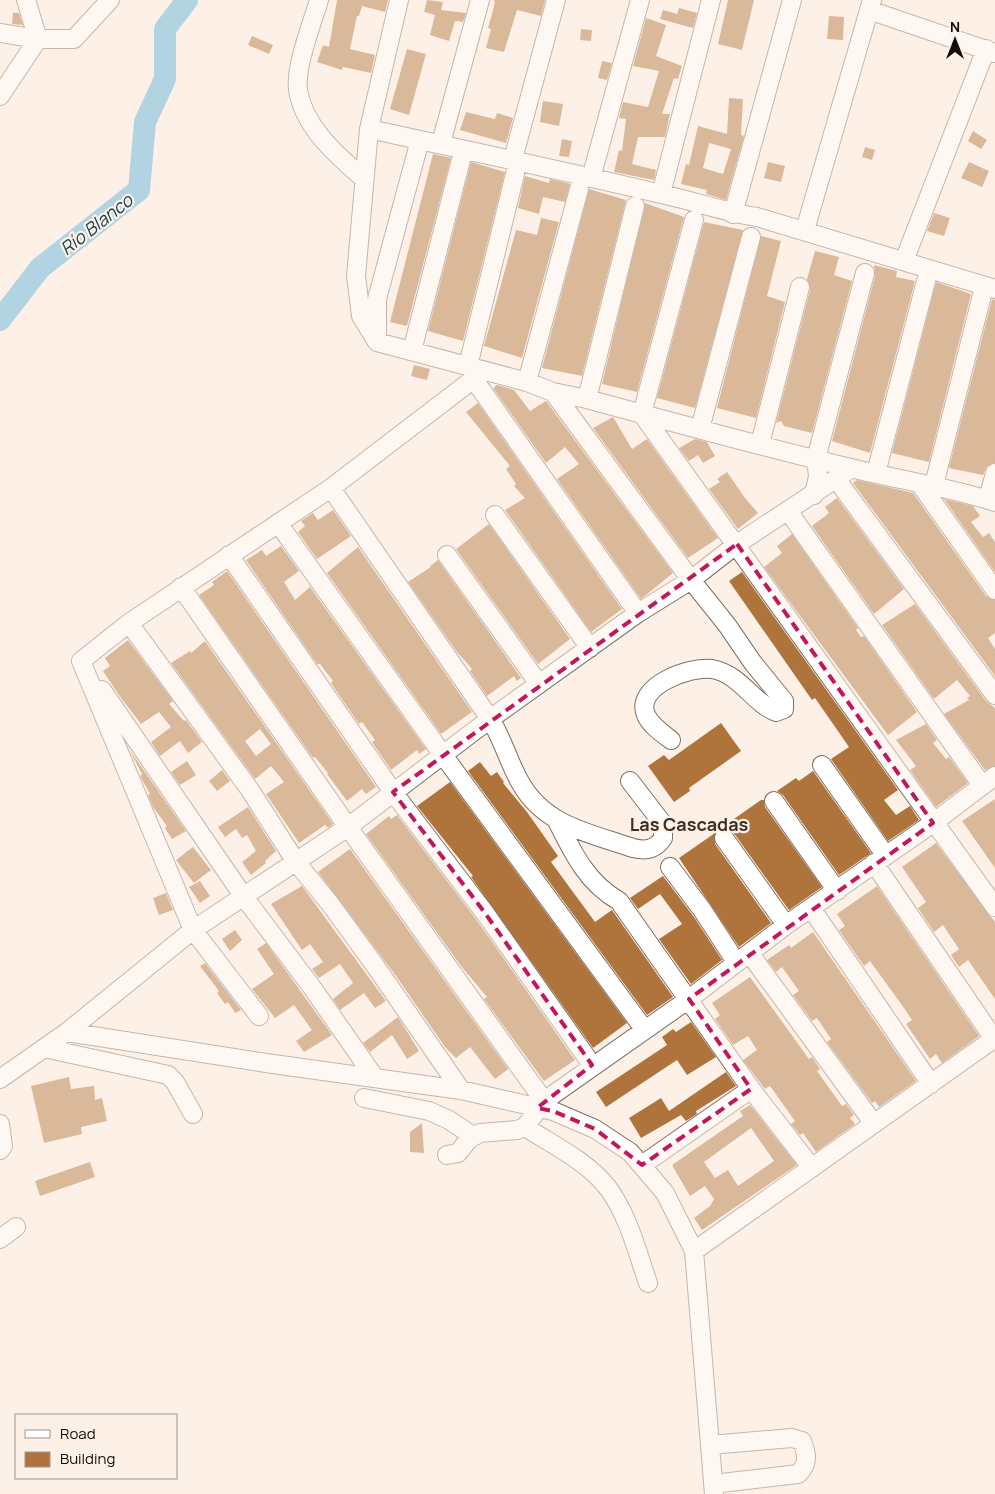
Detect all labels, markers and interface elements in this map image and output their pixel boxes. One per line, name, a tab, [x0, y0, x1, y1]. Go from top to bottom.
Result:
north arrow	[930, 15, 980, 65]
text: N	[950, 17, 960, 36]
water label: Río Blanco	[55, 187, 138, 260]
district label: Las Cascadas	[630, 812, 749, 836]
legend	[15, 1414, 178, 1479]
text: Road	[60, 1423, 96, 1444]
text: Building	[60, 1448, 115, 1469]

